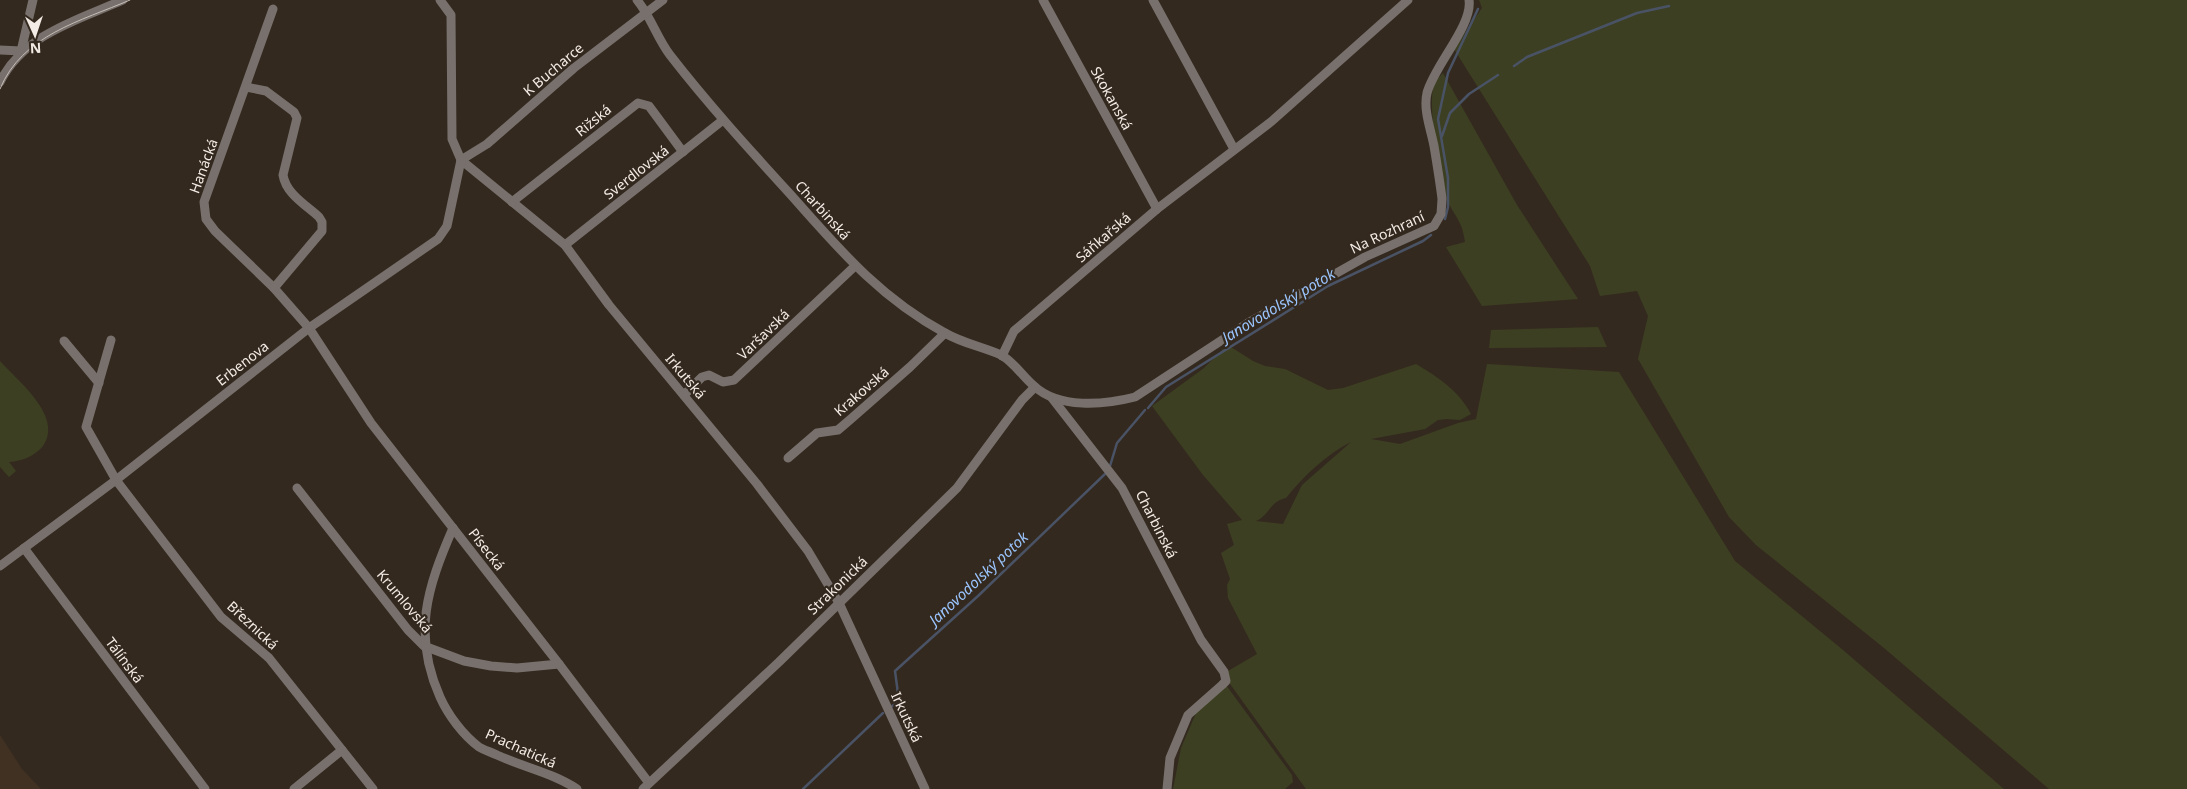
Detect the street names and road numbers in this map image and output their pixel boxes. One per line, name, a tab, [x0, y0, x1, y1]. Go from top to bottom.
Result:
street label: K Bucharce	[519, 38, 587, 100]
street label: Skokanská	[1087, 63, 1137, 133]
street label: Rižská	[571, 100, 615, 140]
street label: Hanácká	[184, 136, 222, 196]
street label: Sverdlovská	[600, 141, 672, 203]
street label: Charbinská	[791, 176, 855, 244]
street label: Na Rozhraní	[1347, 206, 1428, 258]
street label: Sáňkařská	[1071, 208, 1135, 266]
street label: Varšavská	[733, 304, 793, 364]
street label: Erbenova	[212, 336, 272, 390]
street label: Irkutská	[661, 349, 711, 403]
street label: Krakovská	[830, 362, 892, 420]
street label: Charbinská	[1132, 487, 1182, 561]
street label: Písecká	[465, 524, 509, 574]
street label: Strakonická	[803, 552, 871, 618]
street label: Krumlovská	[373, 565, 437, 637]
street label: Březnická	[223, 596, 283, 654]
street label: Tálínská	[102, 633, 148, 687]
street label: Irkutská	[887, 689, 927, 745]
street label: Prachatická	[483, 724, 559, 772]

